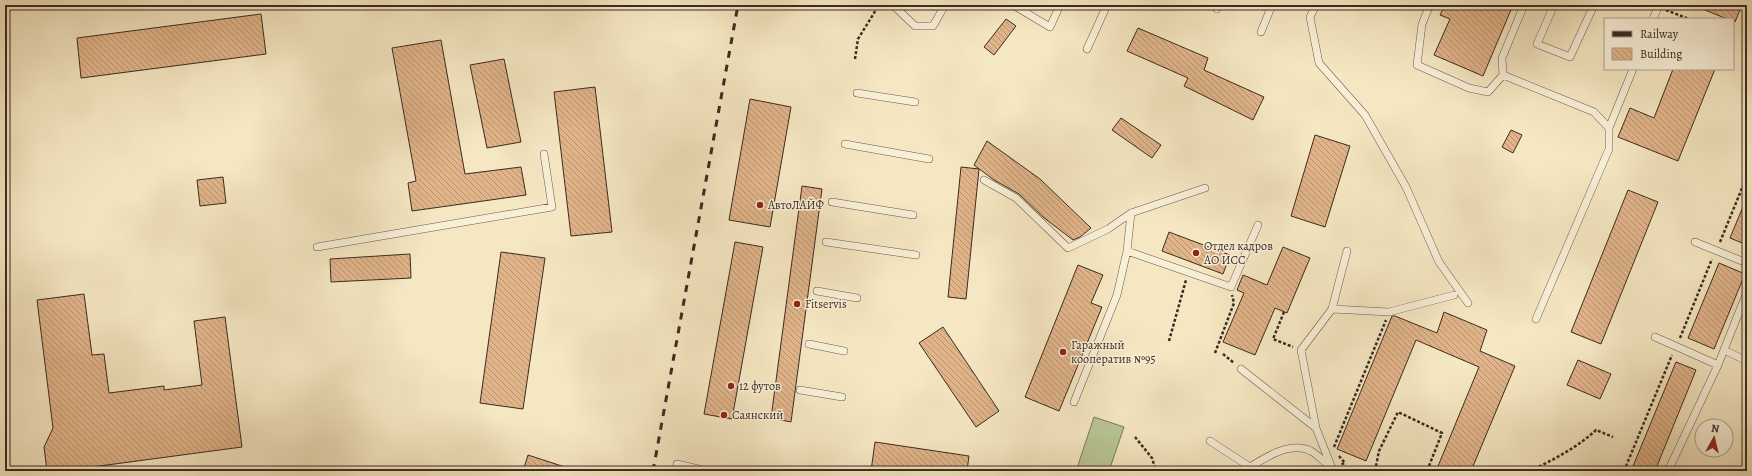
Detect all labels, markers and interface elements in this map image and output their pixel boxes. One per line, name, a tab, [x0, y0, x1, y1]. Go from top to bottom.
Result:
legend	[1604, 18, 1734, 70]
text: Railway	[1640, 26, 1679, 42]
text: Building	[1640, 46, 1682, 62]
place label: АвтоЛАЙФ	[767, 197, 825, 213]
marker: АвтоЛАЙФ	[755, 200, 765, 210]
place label: Отдел кадров АО ИСС	[1203, 238, 1273, 268]
marker: Отдел кадров АО ИСС	[1191, 248, 1201, 258]
place label: Fitservis	[805, 296, 847, 312]
marker: Fitservis	[792, 299, 802, 309]
place label: Гаражный кооператив №95	[1071, 337, 1156, 367]
marker: Гаражный кооператив №95	[1058, 347, 1068, 357]
place label: 12 футов	[739, 378, 781, 394]
marker: 12 футов	[726, 381, 736, 391]
place label: Саянский	[732, 407, 783, 423]
marker: Саянский	[719, 410, 729, 420]
north arrow	[1694, 418, 1734, 458]
text: N	[1710, 421, 1720, 437]

